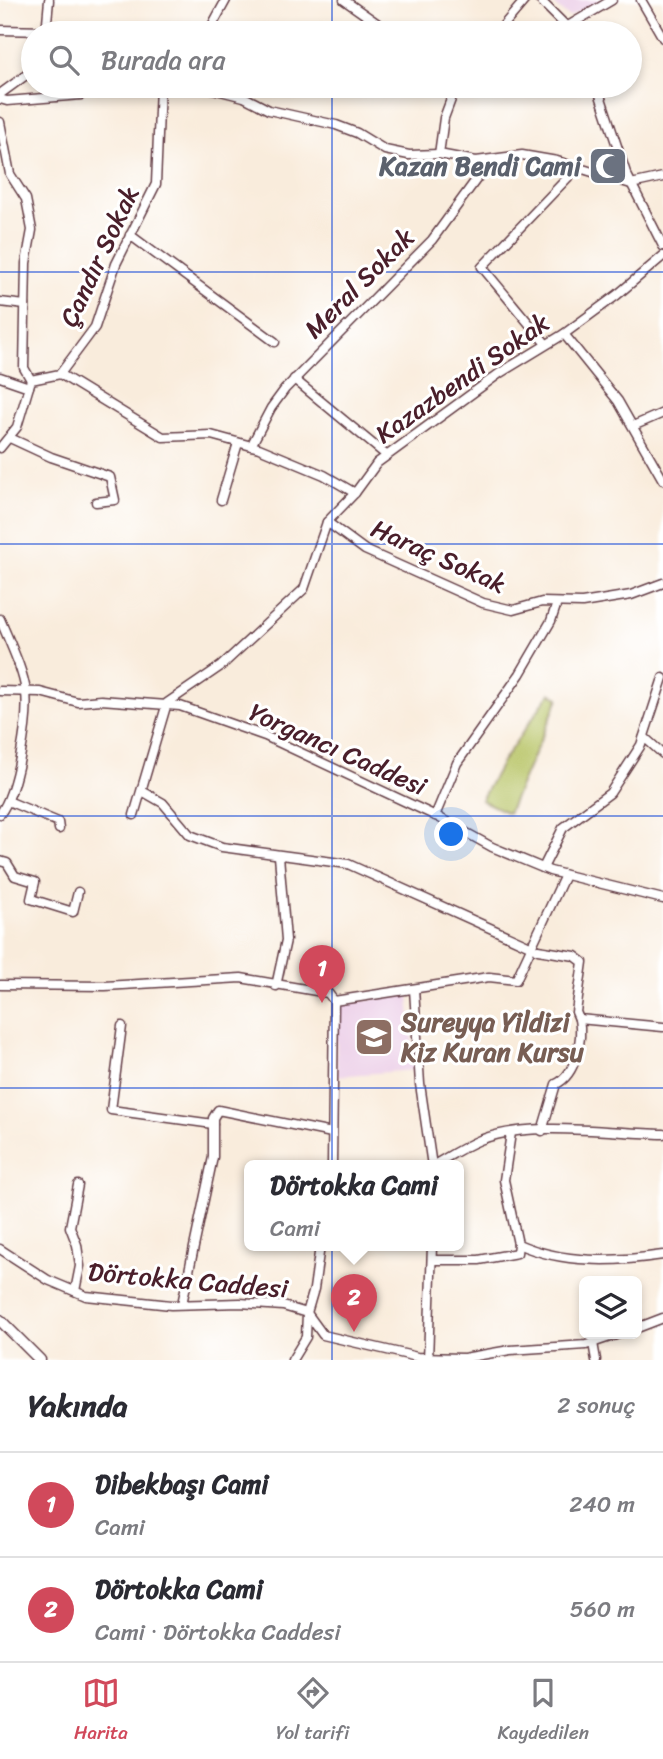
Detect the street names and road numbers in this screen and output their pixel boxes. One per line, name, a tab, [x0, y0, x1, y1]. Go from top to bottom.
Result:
street label: Çandır Sokak	[46, 177, 152, 335]
street label: Meral Sokak	[292, 216, 426, 350]
street label: Kazazbendi Sokak	[365, 300, 559, 456]
street label: Haraç Sokak	[364, 506, 514, 606]
street label: Yorgancı Caddesi	[242, 689, 435, 809]
street label: Dörtokka Caddesi	[86, 1248, 291, 1312]

